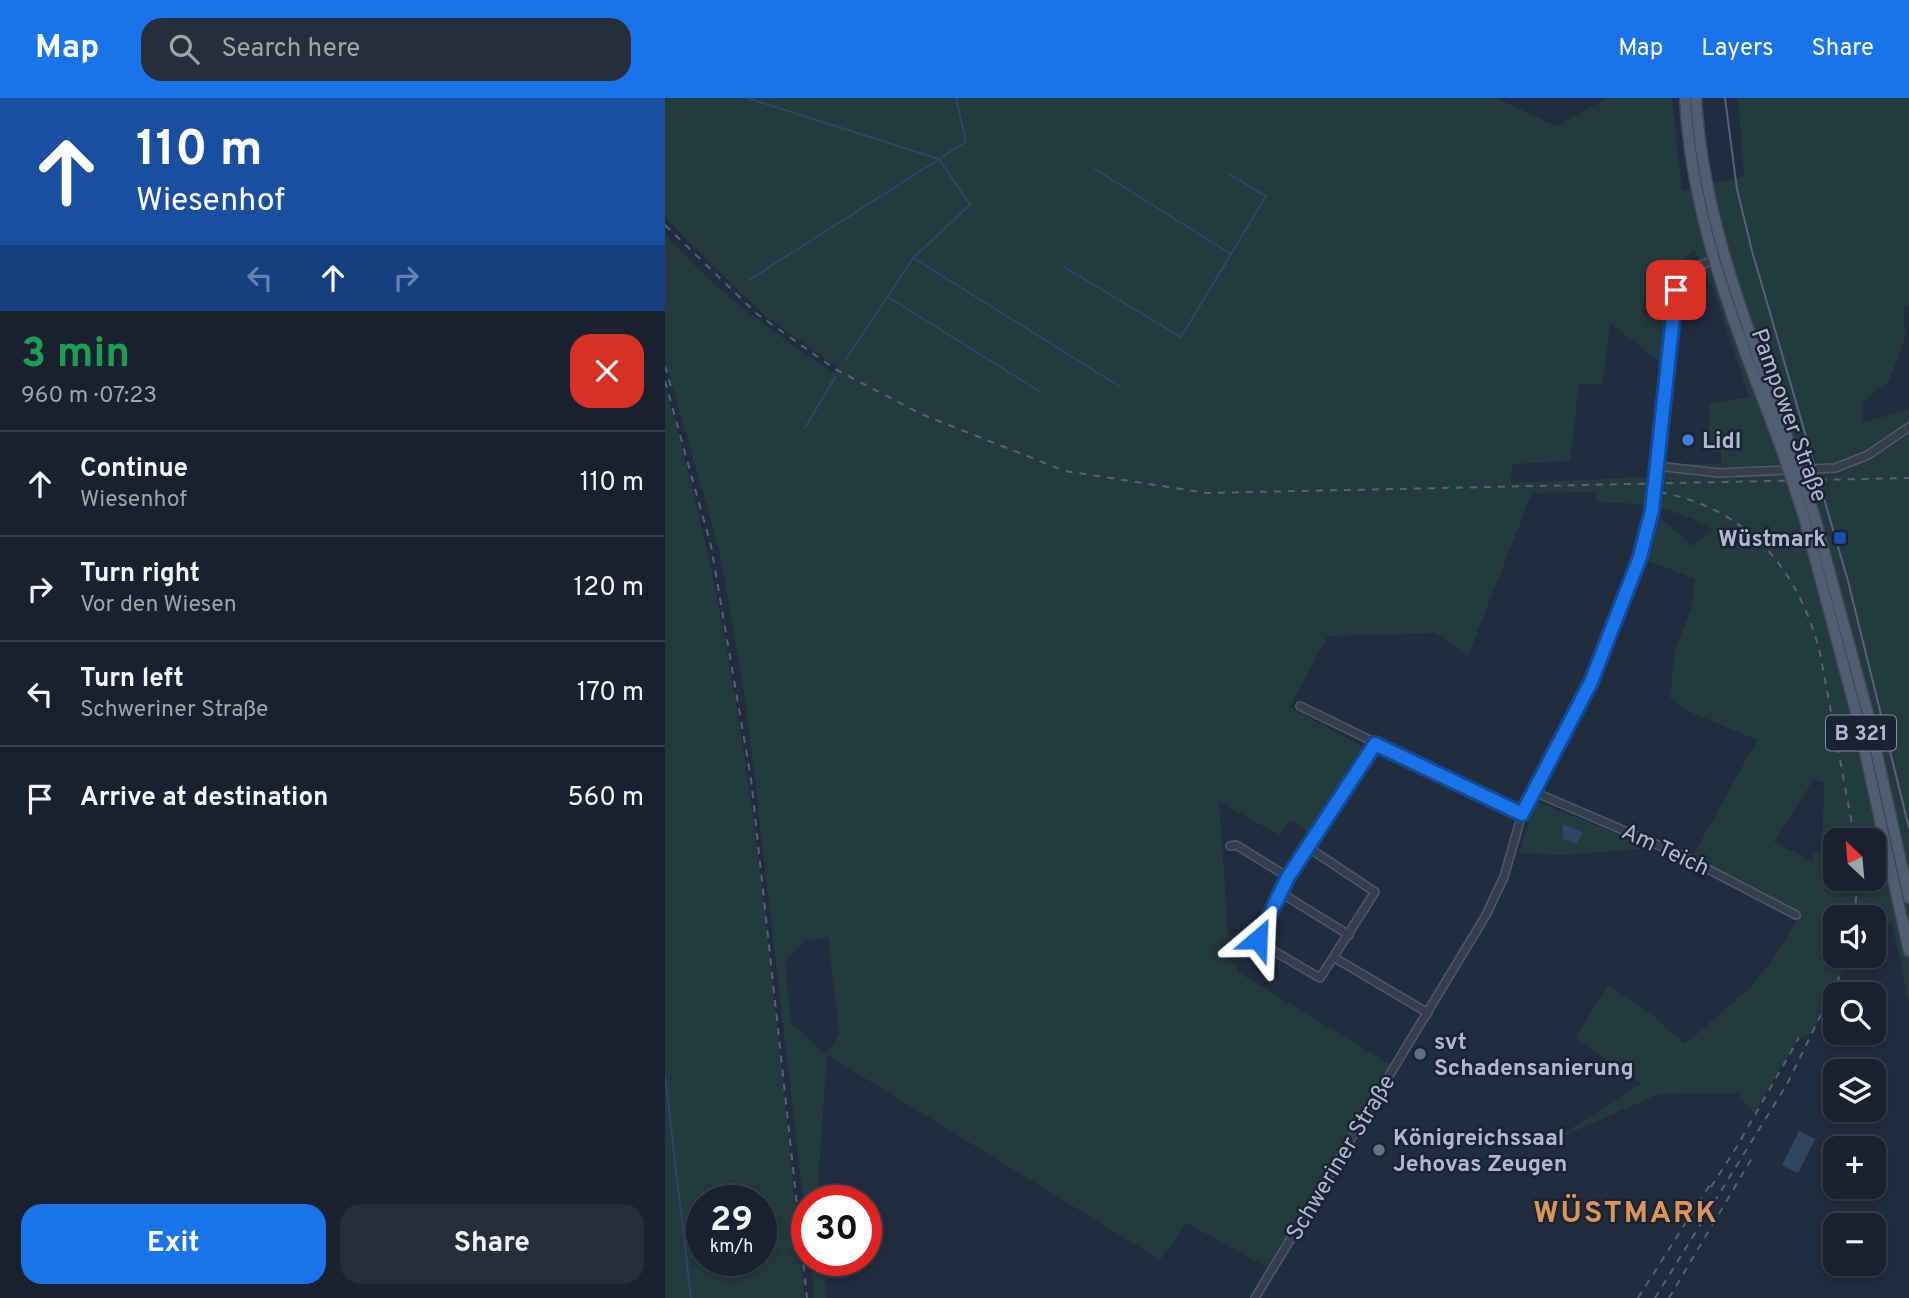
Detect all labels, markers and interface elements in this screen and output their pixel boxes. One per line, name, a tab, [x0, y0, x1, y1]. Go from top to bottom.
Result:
search box	[141, 18, 631, 81]
text: Map	[35, 28, 99, 70]
icon: search	[165, 30, 203, 68]
text: Search here	[221, 33, 360, 66]
text: Map	[1618, 34, 1663, 64]
text: Layers	[1701, 34, 1773, 64]
text: Share	[1811, 34, 1874, 64]
text: 110 m	[136, 121, 263, 183]
icon: ahead	[21, 126, 112, 217]
text: Wiesenhof	[136, 182, 285, 222]
icon: left	[241, 259, 279, 297]
icon: ahead	[314, 259, 352, 297]
icon: right	[387, 259, 425, 297]
pin	[1646, 260, 1706, 320]
icon: arrive	[1657, 271, 1695, 309]
street label: Pampower Straße	[1743, 325, 1832, 506]
text: 3 min	[21, 329, 130, 382]
button: close	[570, 334, 644, 408]
text: 960 m · 07:23	[21, 382, 157, 411]
place label: Lidl	[1702, 428, 1742, 457]
marker: Lidl	[1680, 432, 1696, 448]
text: Continue	[80, 453, 188, 486]
icon: ahead	[21, 465, 59, 503]
text: 110 m	[580, 467, 644, 500]
text: Wiesenhof	[80, 486, 187, 515]
place label: Wüstmark	[1718, 526, 1826, 555]
marker: Wüstmark	[1832, 530, 1848, 546]
text: Turn right	[80, 558, 200, 591]
icon: right	[21, 570, 59, 608]
text: 120 m	[574, 572, 644, 605]
text: Vor den Wiesen	[80, 591, 237, 620]
text: Turn left	[80, 663, 184, 696]
icon: left	[21, 675, 59, 713]
text: 170 m	[577, 677, 644, 710]
text: Schweriner Straße	[80, 696, 268, 725]
road number: B 321	[1826, 716, 1896, 750]
icon: arrive	[21, 780, 59, 818]
text: Arrive at destination	[80, 782, 328, 815]
text: 560 m	[568, 782, 644, 815]
street label: Am Teich	[1616, 818, 1713, 884]
north arrow	[1823, 828, 1887, 891]
map controls	[1823, 828, 1886, 1276]
position arrow	[1221, 902, 1295, 976]
button: sound	[1823, 905, 1886, 968]
button: search	[1823, 982, 1886, 1045]
place label: svt Schadensanierung	[1434, 1029, 1634, 1084]
marker: svt Schadensanierung	[1412, 1046, 1428, 1062]
button: layers	[1823, 1059, 1886, 1122]
street label: Schweriner Straße	[1281, 1070, 1403, 1246]
place label: Königreichssaal Jehovas Zeugen	[1393, 1125, 1567, 1180]
button: +	[1823, 1136, 1886, 1199]
marker: Königreichssaal Jehovas Zeugen	[1371, 1142, 1387, 1158]
speed limit sign: 30	[791, 1185, 882, 1276]
district label: WÜSTMARK	[1533, 1193, 1719, 1233]
text: 29	[710, 1199, 753, 1243]
button: Exit	[21, 1204, 326, 1284]
button: Share	[340, 1204, 644, 1284]
button: −	[1823, 1213, 1886, 1276]
text: km/h	[710, 1236, 753, 1259]

